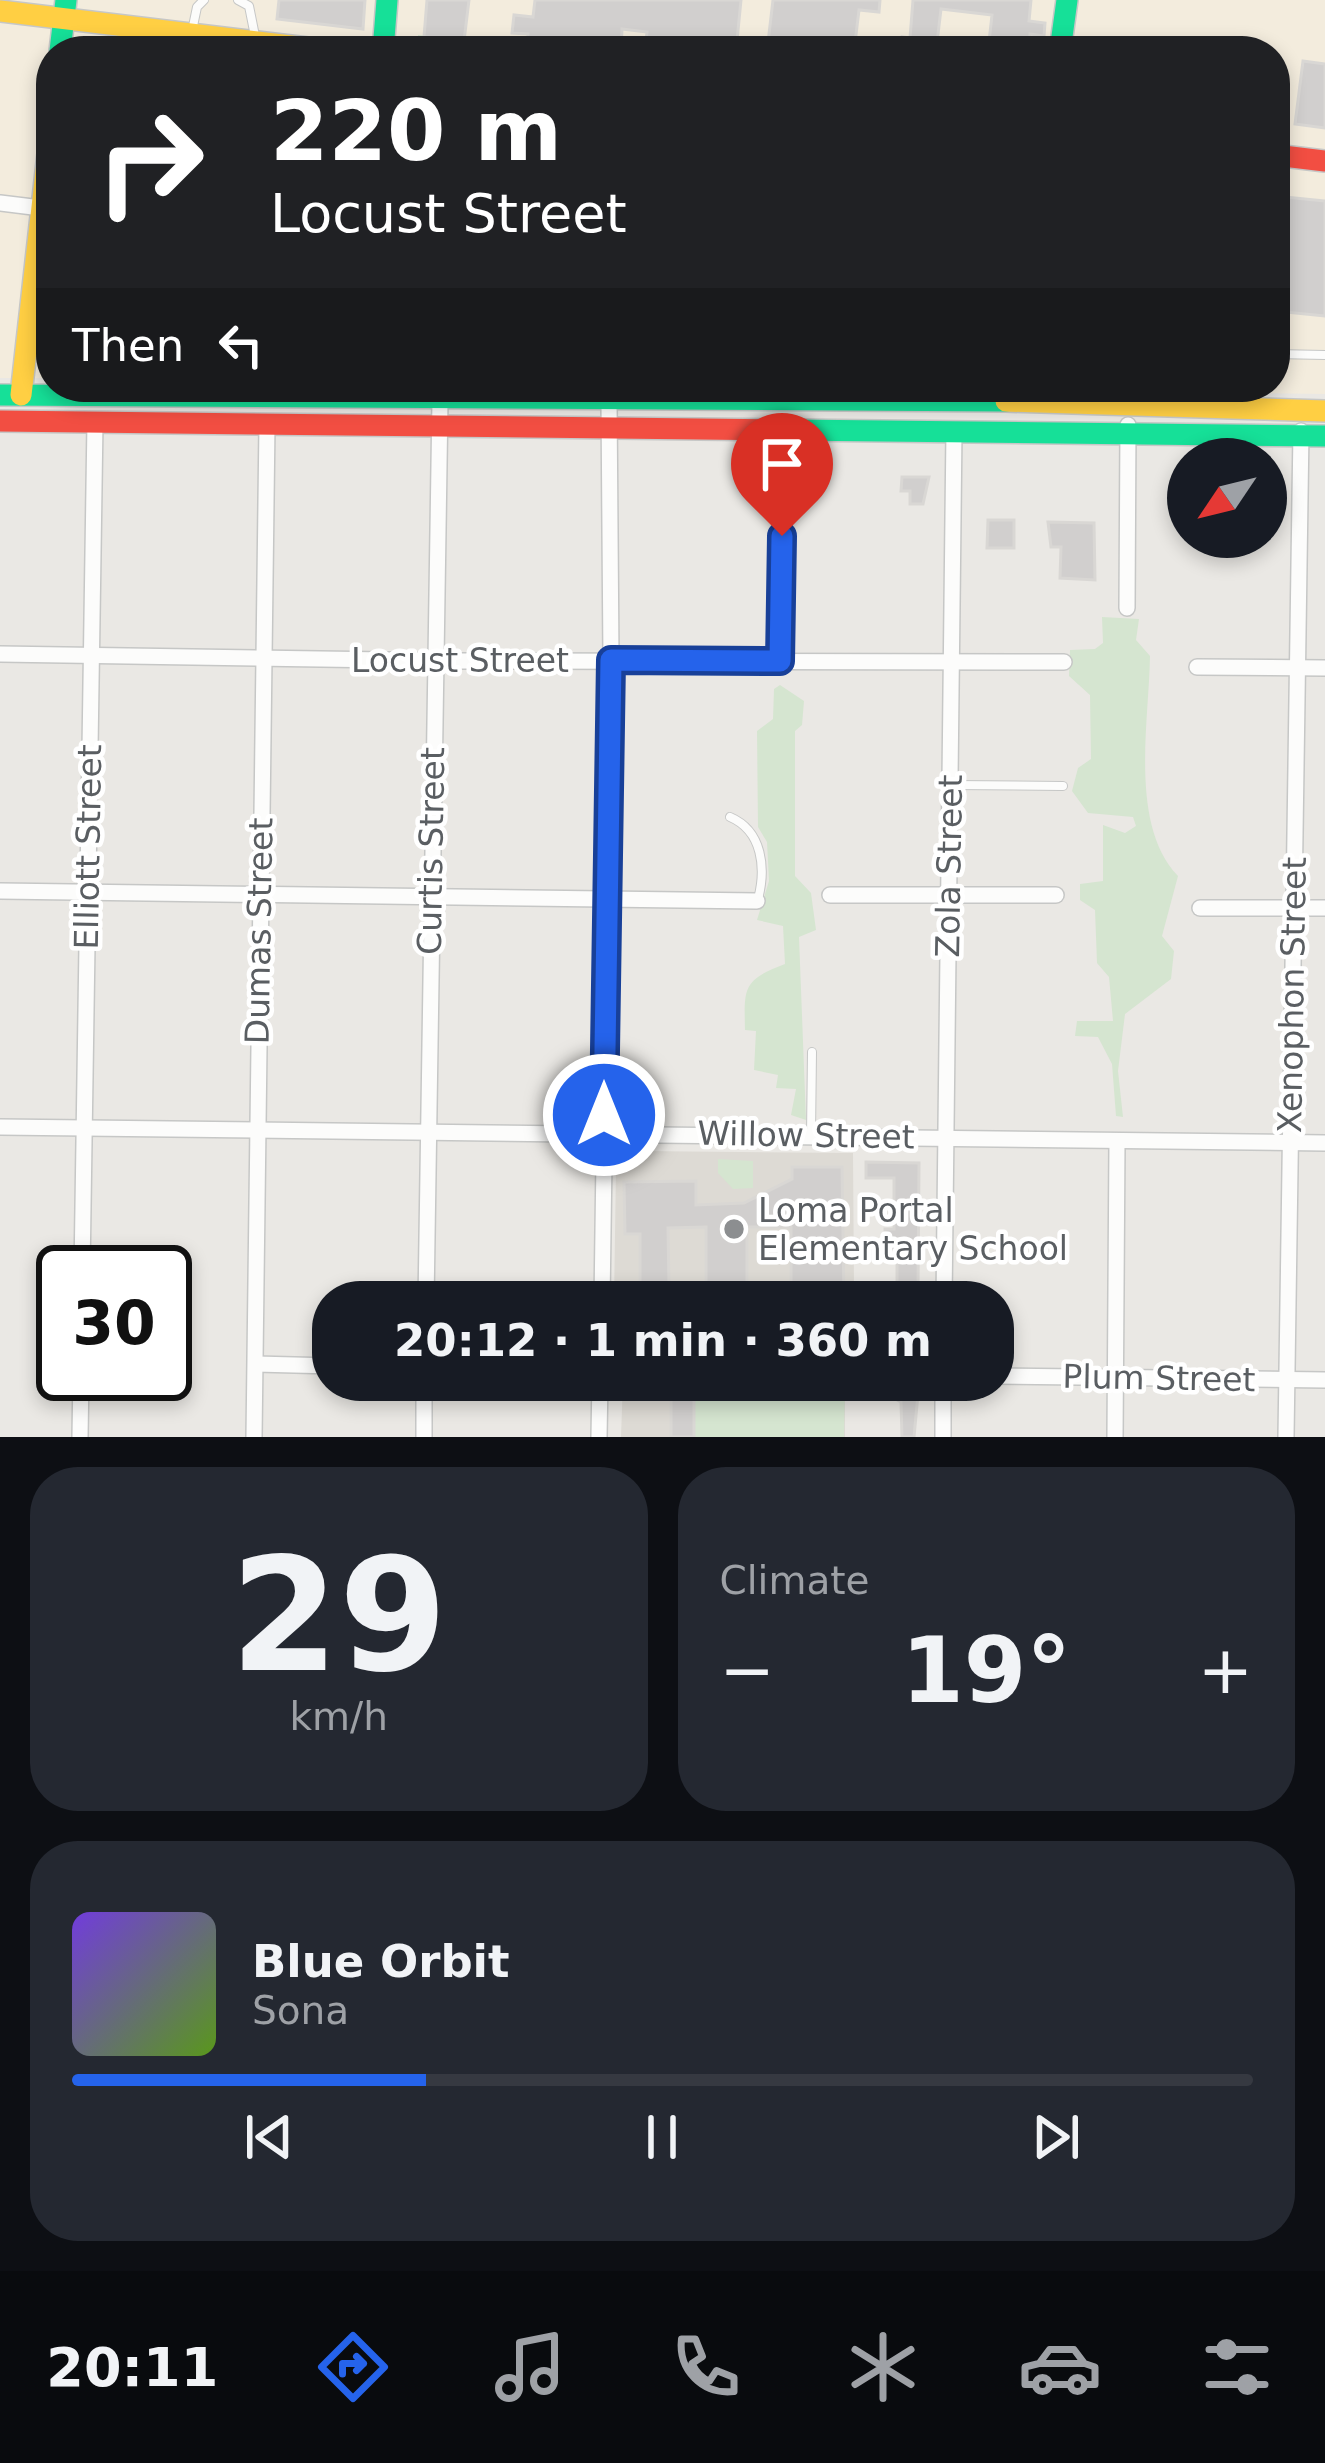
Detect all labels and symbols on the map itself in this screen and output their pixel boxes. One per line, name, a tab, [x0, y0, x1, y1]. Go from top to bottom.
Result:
pin	[731, 413, 833, 536]
north arrow	[1167, 438, 1287, 558]
street label: Locust Street	[351, 641, 569, 680]
street label: Elliott Street	[67, 744, 109, 950]
street label: Curtis Street	[410, 747, 452, 955]
street label: Zola Street	[928, 774, 970, 958]
street label: Dumas Street	[238, 817, 280, 1045]
street label: Xenophon Street	[1270, 856, 1314, 1133]
position arrow	[541, 1052, 667, 1178]
street label: Willow Street	[697, 1114, 915, 1156]
place label: Loma Portal Elementary School	[758, 1191, 1068, 1268]
marker: Loma Portal Elementary School	[721, 1216, 747, 1242]
speed limit sign: 30	[36, 1245, 192, 1401]
street label: Plum Street	[1062, 1357, 1256, 1399]

